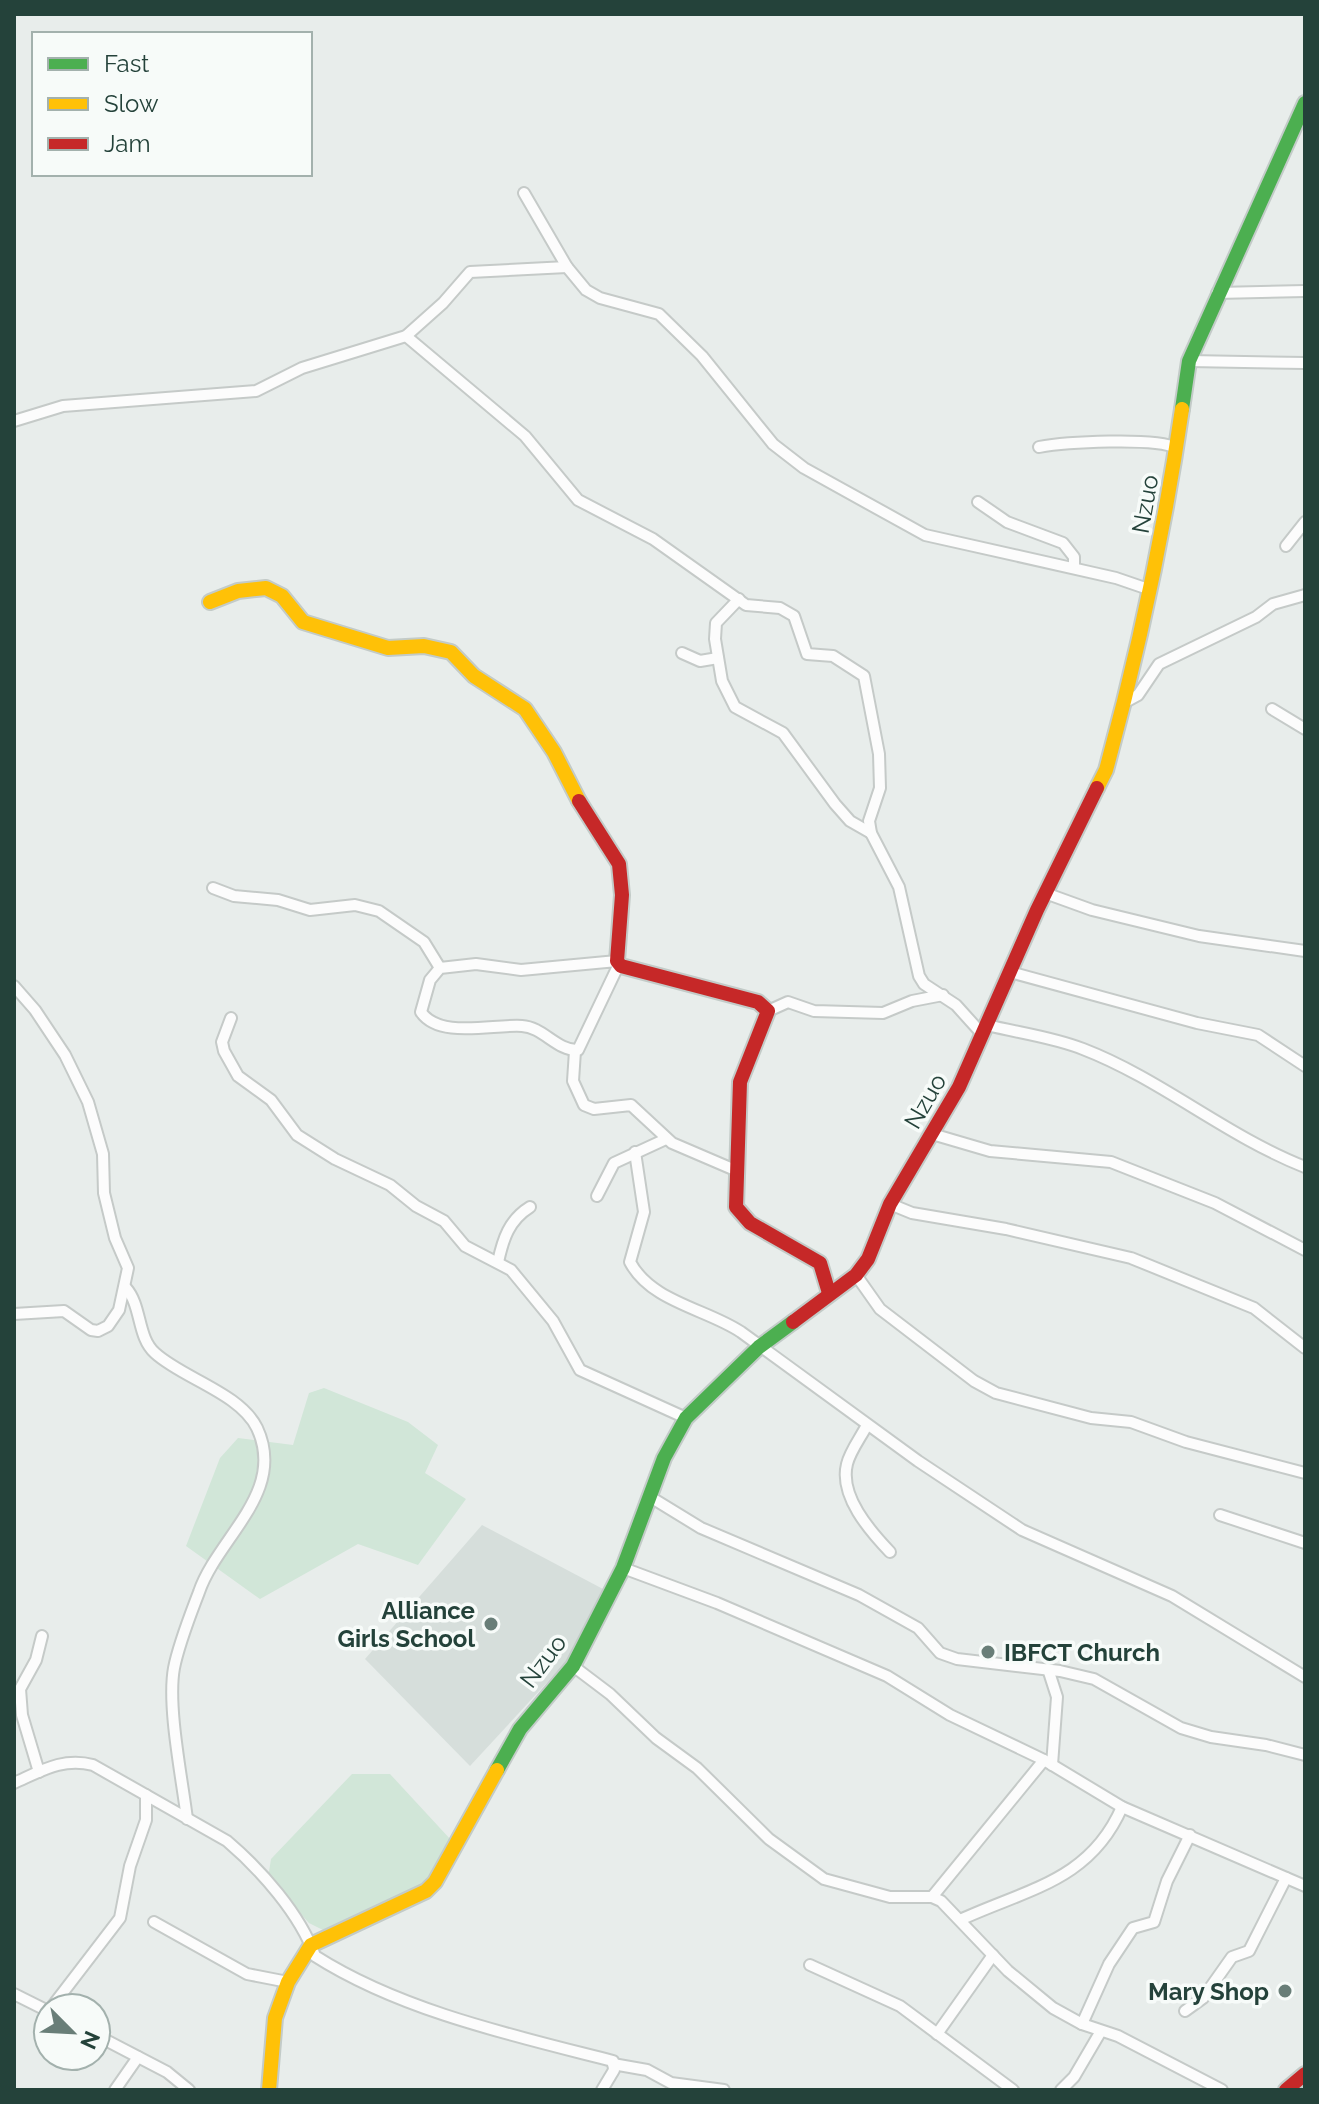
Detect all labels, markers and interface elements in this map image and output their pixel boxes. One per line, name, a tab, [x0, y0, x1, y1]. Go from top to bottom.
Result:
legend	[32, 32, 312, 176]
text: Fast	[104, 49, 149, 78]
text: Slow	[104, 89, 159, 118]
text: Jam	[104, 129, 150, 158]
street label: Nzuo	[1126, 472, 1164, 536]
street label: Nzuo	[898, 1068, 952, 1134]
place label: Alliance Girls School	[338, 1596, 475, 1653]
marker: Alliance Girls School	[482, 1615, 500, 1633]
street label: Nzuo	[514, 1629, 572, 1693]
place label: IBFCT Church	[1004, 1638, 1160, 1667]
marker: IBFCT Church	[979, 1643, 997, 1661]
place label: Mary Shop	[1148, 1977, 1269, 2006]
marker: Mary Shop	[1276, 1982, 1294, 2000]
north arrow	[32, 1992, 112, 2072]
text: N	[75, 2027, 106, 2053]

